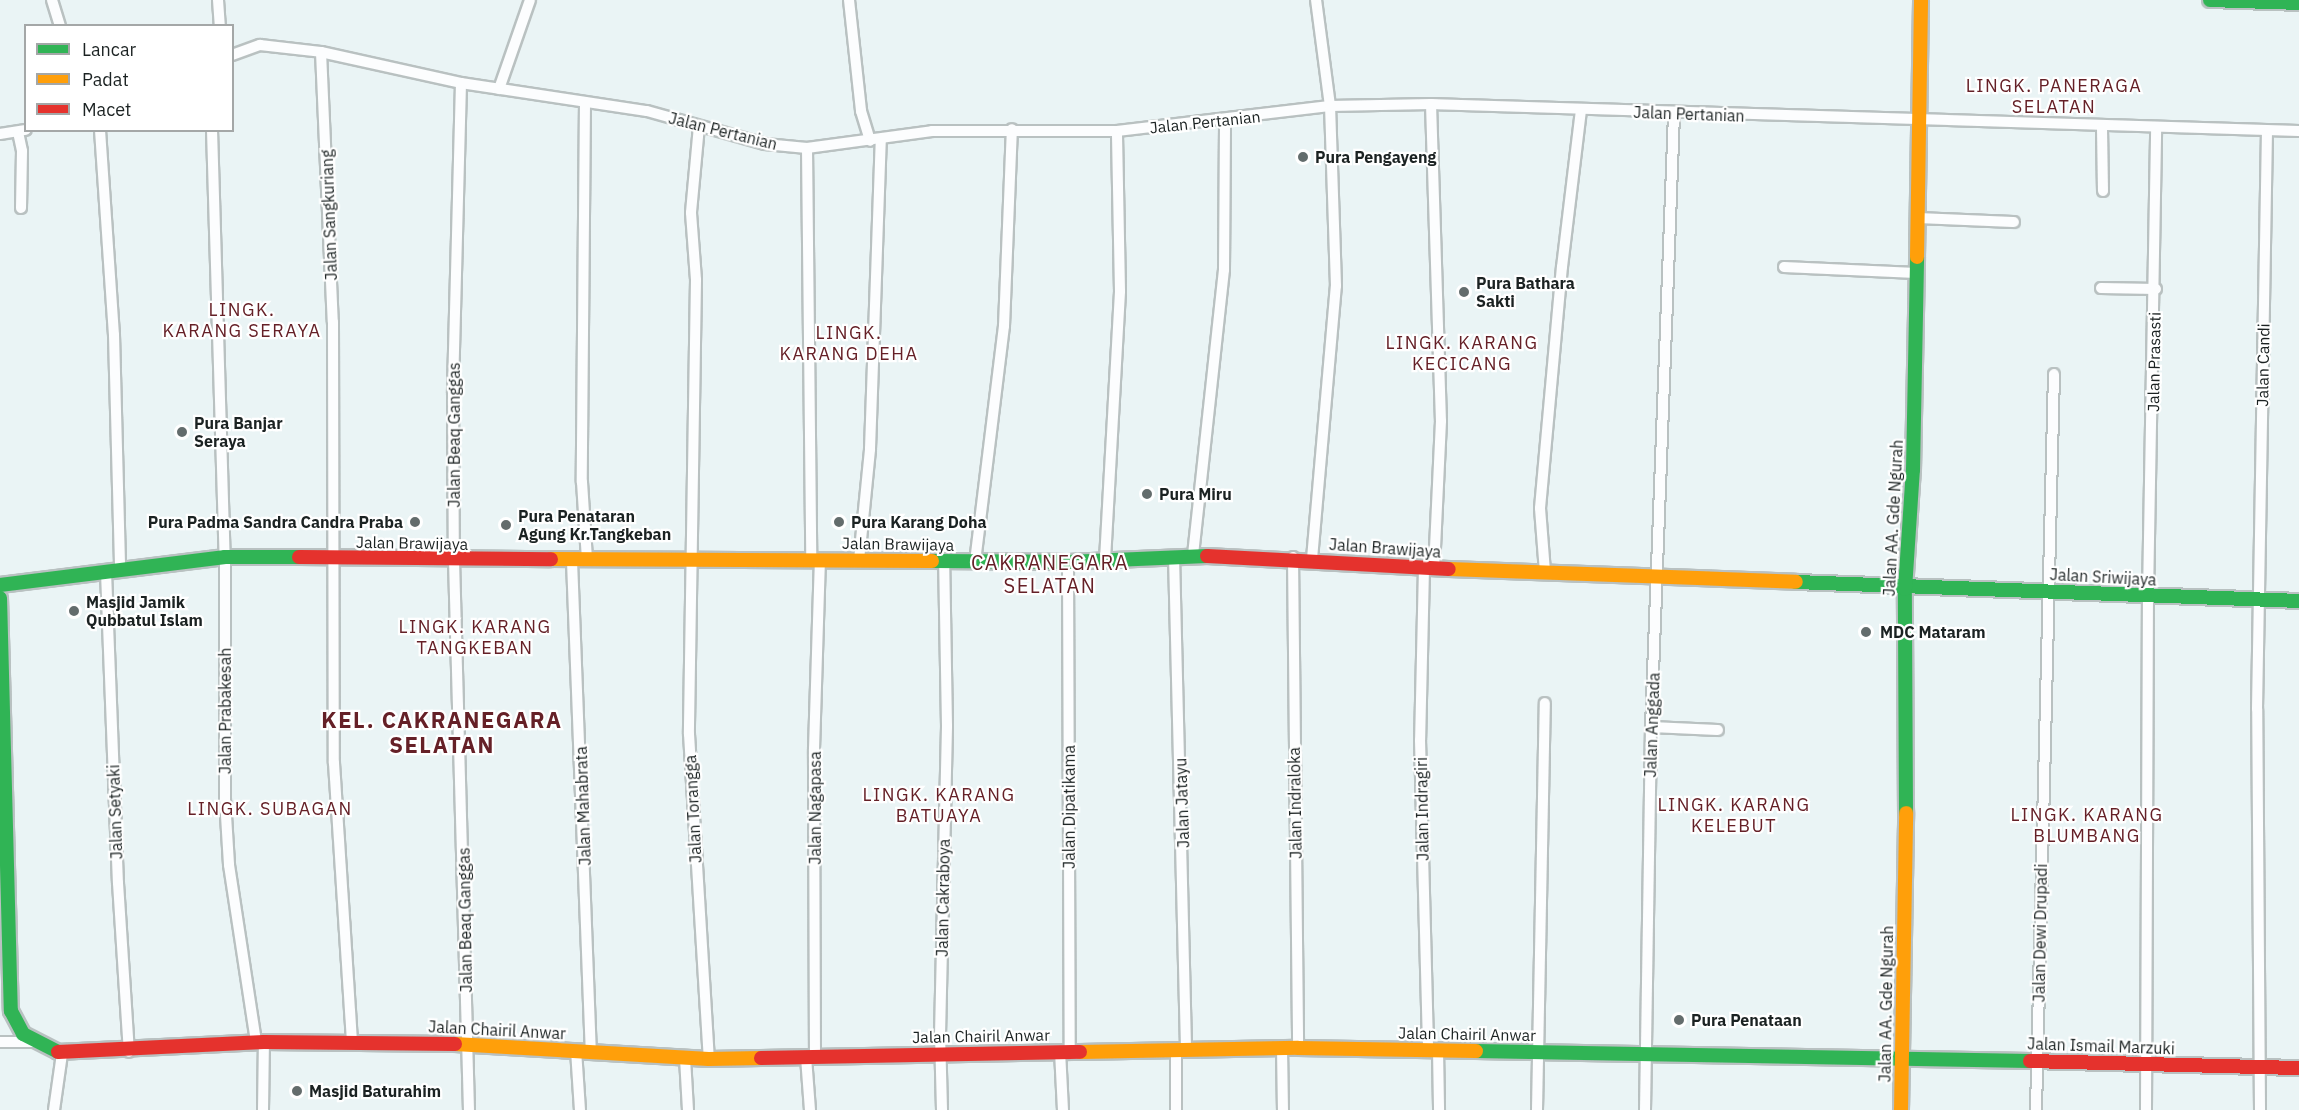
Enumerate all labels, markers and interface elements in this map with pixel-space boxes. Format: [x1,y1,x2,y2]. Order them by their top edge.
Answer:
legend [24,24,234,132]
text: Lancar [82,38,136,61]
text: Padat [82,68,129,91]
district label: LINGK. PANERAGA SELATAN [1966,76,2142,118]
text: Macet [82,98,131,121]
street label: Jalan Pertanian [1633,102,1745,126]
street label: Jalan Pertanian [1149,107,1261,137]
street label: Jalan Pertanian [667,108,779,154]
place label: Pura Pengayeng [1315,147,1436,167]
street label: Jalan Sangkuriang [317,149,341,281]
marker: Pura Pengayeng [1296,150,1310,164]
place label: Pura Bathara Sakti [1476,273,1575,311]
marker: Pura Bathara Sakti [1457,285,1471,299]
district label: LINGK. KARANG SERAYA [162,300,322,342]
street label: Jalan Prasasti [2144,312,2164,412]
district label: LINGK. KARANG DEHA [780,323,918,366]
street label: Jalan Candi [2253,323,2273,407]
district label: LINGK. KARANG KECICANG [1386,333,1538,376]
street label: Jalan Beaq Ganggas [444,362,464,508]
place label: Pura Banjar Seraya [194,413,283,451]
marker: Pura Banjar Seraya [175,425,189,439]
street label: Jalan AA. Gde Ngurah [1879,439,1907,597]
place label: Pura Miru [1159,484,1232,504]
marker: Pura Miru [1140,487,1154,501]
place label: Pura Penataran Agung Kr.Tangkeban [518,506,671,544]
place label: Pura Padma Sandra Candra Praba [148,512,403,532]
place label: Pura Karang Doha [851,512,987,532]
marker: Pura Padma Sandra Candra Praba [408,515,422,529]
marker: Pura Karang Doha [832,515,846,529]
marker: Pura Penataran Agung Kr.Tangkeban [499,518,513,532]
street label: Jalan Brawijaya [356,532,468,554]
street label: Jalan Brawijaya [842,533,954,555]
street label: Jalan Brawijaya [1328,535,1442,561]
district label: CAKRANEGARA SELATAN [971,551,1129,598]
street label: Jalan Sriwijaya [2049,565,2157,589]
place label: Masjid Jamik Qubbatul Islam [86,592,203,630]
marker: Masjid Jamik Qubbatul Islam [67,604,81,618]
district label: LINGK. KARANG TANGKEBAN [399,617,551,660]
place label: MDC Mataram [1880,622,1985,642]
marker: MDC Mataram [1857,623,1875,641]
street label: Jalan Prabakesah [215,648,235,774]
street label: Jalan Anggada [1641,672,1663,778]
district label: KEL. CAKRANEGARA SELATAN [321,706,563,758]
street label: Jalan Dipatikama [1059,745,1079,869]
street label: Jalan Mahabrata [571,746,595,866]
street label: Jalan Indraloka [1284,747,1306,859]
street label: Jalan Nagapasa [805,751,825,865]
street label: Jalan Torangga [681,754,705,864]
street label: Jalan Indragiri [1411,757,1433,861]
street label: Jalan Jatayu [1171,758,1193,848]
street label: Jalan Setyaki [104,764,126,860]
district label: LINGK. KARANG BATUAYA [863,785,1015,828]
district label: LINGK. KARANG KELEBUT [1658,795,1810,838]
district label: LINGK. SUBAGAN [187,798,353,820]
district label: LINGK. KARANG BLUMBANG [2011,805,2163,848]
street label: Jalan Cakraboya [932,839,954,957]
street label: Jalan Beaq Ganggas [454,847,476,993]
street label: Jalan Dewi Drupadi [2029,863,2051,1003]
street label: Jalan AA. Gde Ngurah [1875,925,1897,1083]
place label: Pura Penataan [1691,1010,1802,1030]
marker: Pura Penataan [1672,1013,1686,1027]
street label: Jalan Chairil Anwar [428,1017,566,1043]
street label: Jalan Chairil Anwar [1398,1023,1536,1045]
street label: Jalan Chairil Anwar [912,1025,1050,1047]
street label: Jalan Ismail Marzuki [2027,1034,2175,1058]
place label: Masjid Baturahim [309,1081,441,1101]
marker: Masjid Baturahim [290,1084,304,1098]

